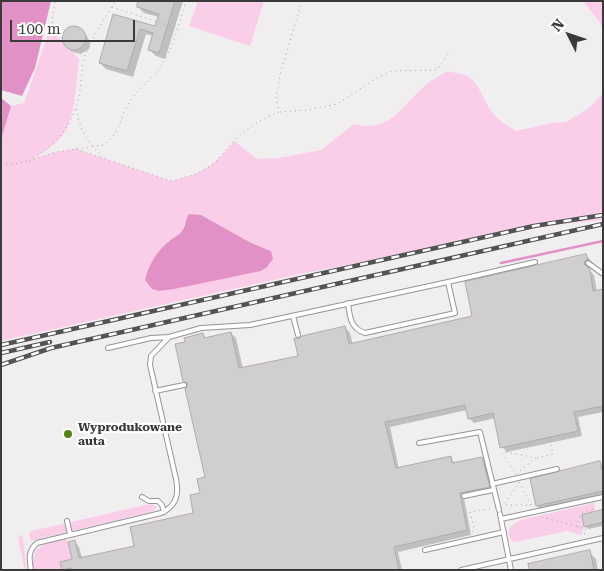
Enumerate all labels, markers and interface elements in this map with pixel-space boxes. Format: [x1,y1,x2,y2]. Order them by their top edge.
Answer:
scale bar [12,10,138,42]
north arrow [544,10,594,60]
text: N [548,16,567,34]
text: 100 m [18,20,61,38]
place label: Wyprodukowane auta [78,420,182,448]
marker: Wyprodukowane auta [62,428,74,440]

